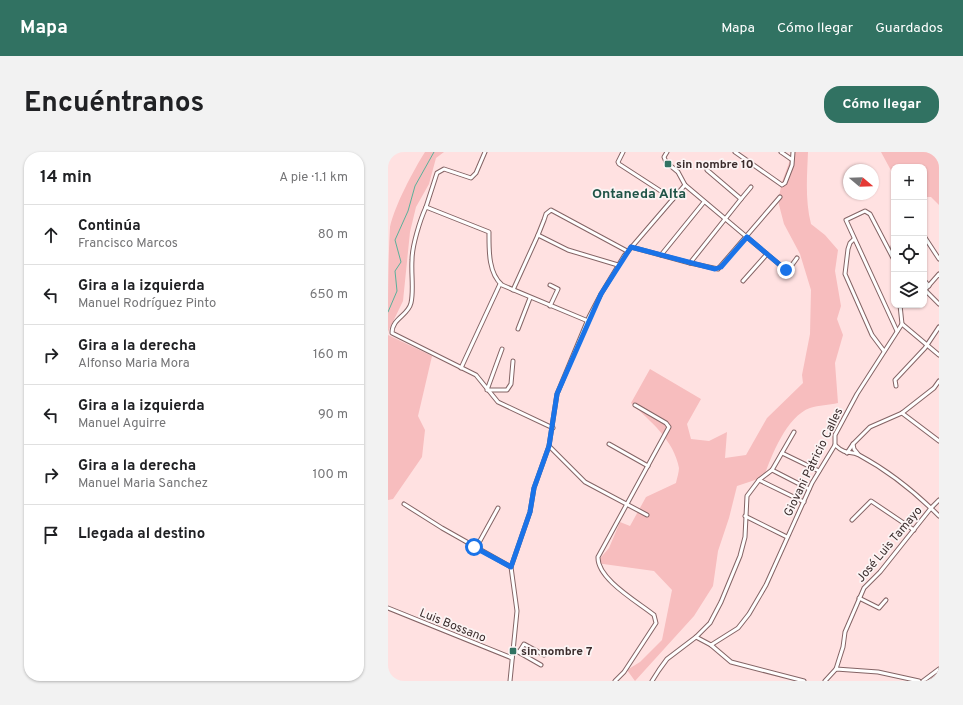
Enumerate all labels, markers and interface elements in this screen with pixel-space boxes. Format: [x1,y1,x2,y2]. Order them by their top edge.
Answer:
text: Mapa [20,16,68,40]
text: Mapa [721,20,755,37]
text: Cómo llegar [777,20,853,37]
text: Guardados [875,20,943,37]
text: Encuéntranos [24,86,204,122]
button: Cómo llegar [824,86,939,123]
place label: sin nombre 10 [676,157,754,173]
marker: sin nombre 10 [663,159,673,169]
north arrow [843,164,879,200]
map controls [891,164,927,308]
button: + [891,164,927,200]
text: 14 min [40,167,92,189]
text: A pie · 1.1 km [279,170,348,186]
district label: Ontaneda Alta [592,186,686,203]
button: − [891,200,927,236]
text: Continúa [78,217,140,236]
icon: ahead [40,224,62,246]
text: 80 m [318,227,348,243]
text: Francisco Marcos [78,236,178,252]
button: locate [891,236,927,272]
route end [777,261,795,279]
button: layers [891,272,927,308]
text: Gira a la izquierda [78,277,205,296]
icon: left [40,284,62,306]
text: 650 m [310,287,348,303]
text: Manuel Rodríguez Pinto [78,296,216,312]
text: Gira a la derecha [78,337,196,356]
icon: right [40,344,62,366]
text: 160 m [313,347,348,363]
text: Alfonso Maria Mora [78,356,190,372]
text: Gira a la izquierda [78,397,205,416]
icon: left [40,404,62,426]
street label: Giovani Patricio Calles [781,405,847,519]
text: 90 m [318,407,348,423]
text: Manuel Aguirre [78,416,166,432]
text: Gira a la derecha [78,457,196,476]
icon: right [40,464,62,486]
text: 100 m [312,467,348,483]
text: Manuel Maria Sanchez [78,476,208,492]
street label: José Luis Tamayo [853,503,926,586]
icon: arrive [40,524,62,546]
text: Llegada al destino [78,525,205,544]
route start [465,538,483,556]
street label: Luis Bossano [417,605,489,647]
place label: sin nombre 7 [521,644,592,660]
marker: sin nombre 7 [508,646,518,656]

